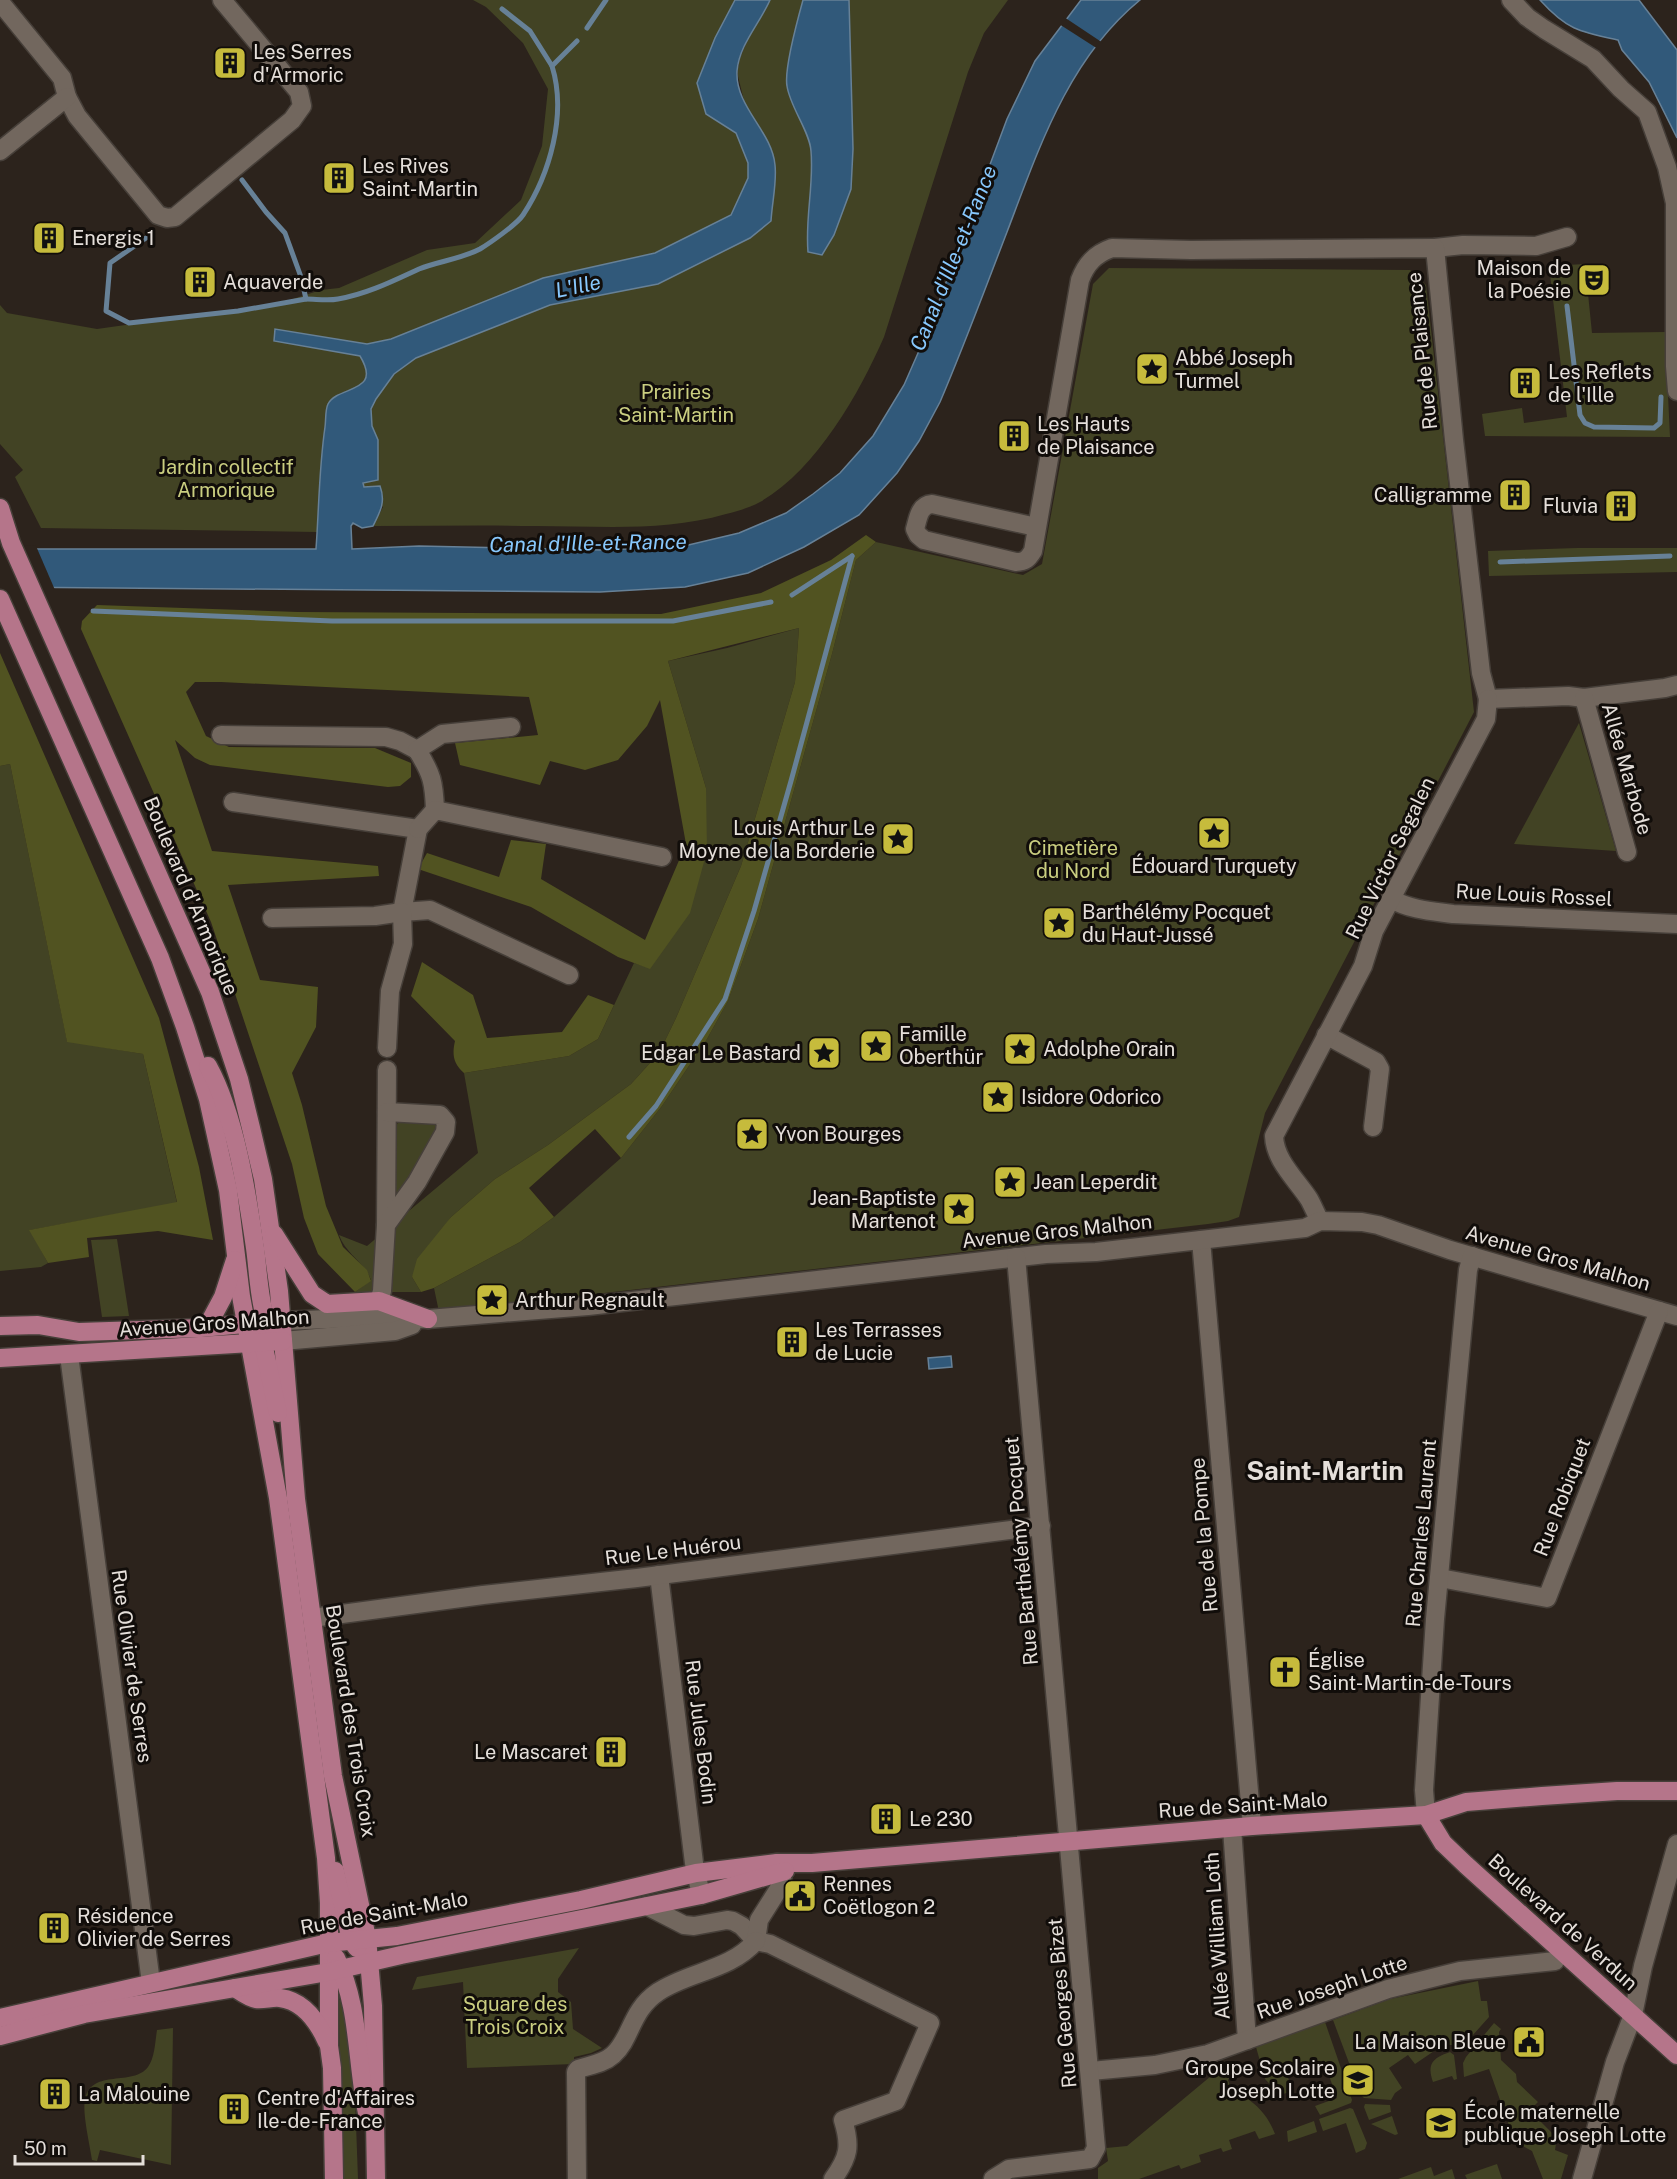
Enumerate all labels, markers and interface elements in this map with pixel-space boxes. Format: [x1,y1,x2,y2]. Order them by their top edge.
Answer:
place label: Les Serres d'Armoric [253,40,352,87]
building icon: Les Serres d'Armoric [212,45,248,81]
place label: Les Rives Saint-Martin [362,154,478,201]
building icon: Les Rives Saint-Martin [321,160,357,196]
water label: Canal d'Ille-et-Rance [904,162,1002,354]
building icon: Energis 1 [31,220,67,256]
place label: Energis 1 [72,226,155,250]
place label: Maison de la Poésie [1477,256,1571,303]
theatre icon: Maison de la Poésie [1576,262,1612,298]
building icon: Aquaverde [182,264,218,300]
water label: L'Ille [553,269,603,303]
place label: Aquaverde [223,270,323,294]
street label: Rue de Plaisance [1402,271,1442,431]
place label: Abbé Joseph Turmel [1175,346,1293,393]
place icon: Abbé Joseph Turmel [1134,351,1170,387]
place label: Les Reflets de l'Ille [1548,360,1652,407]
building icon: Les Reflets de l'Ille [1507,365,1543,401]
park label: Prairies Saint-Martin [618,380,734,427]
place label: Les Hauts de Plaisance [1037,412,1155,459]
building icon: Les Hauts de Plaisance [996,418,1032,454]
park label: Jardin collectif Armorique [158,455,294,502]
building icon: Calligramme [1497,477,1533,513]
place label: Calligramme [1374,483,1492,507]
building icon: Fluvia [1603,488,1639,524]
place label: Fluvia [1543,494,1598,518]
water label: Canal d'Ille-et-Rance [489,529,687,557]
street label: Allée Marbode [1597,700,1657,838]
street label: Rue Victor Segalen [1340,773,1440,943]
street label: Boulevard d'Armorique [138,793,244,999]
place icon: Édouard Turquety [1196,815,1232,851]
place label: Louis Arthur Le Moyne de la Borderie [679,816,875,863]
place icon: Louis Arthur Le Moyne de la Borderie [880,821,916,857]
park label: Cimetière du Nord [1028,836,1118,883]
place label: Édouard Turquety [1131,853,1297,878]
street label: Rue Louis Rossel [1455,879,1613,911]
place label: Barthélémy Pocquet du Haut-Jussé [1082,900,1271,947]
place icon: Barthélémy Pocquet du Haut-Jussé [1041,905,1077,941]
place label: Famille Oberthür [899,1022,983,1069]
place icon: Famille Oberthür [858,1028,894,1064]
place icon: Adolphe Orain [1002,1031,1038,1067]
place icon: Edgar Le Bastard [806,1035,842,1071]
place label: Adolphe Orain [1043,1037,1175,1061]
place label: Edgar Le Bastard [641,1041,801,1065]
place icon: Isidore Odorico [980,1079,1016,1115]
place label: Isidore Odorico [1021,1085,1161,1109]
place icon: Yvon Bourges [734,1116,770,1152]
place label: Yvon Bourges [775,1122,901,1146]
place icon: Jean Leperdit [992,1164,1028,1200]
place label: Jean Leperdit [1033,1170,1158,1194]
place label: Jean-Baptiste Martenot [810,1186,936,1233]
place icon: Jean-Baptiste Martenot [941,1191,977,1227]
street label: Avenue Gros Malhon [961,1209,1153,1253]
street label: Avenue Gros Malhon [1463,1220,1653,1296]
place icon: Arthur Regnault [474,1282,510,1318]
place label: Arthur Regnault [515,1288,665,1312]
street label: Avenue Gros Malhon [118,1304,310,1342]
place label: Les Terrasses de Lucie [815,1318,942,1365]
building icon: Les Terrasses de Lucie [774,1324,810,1360]
street label: Rue Barthélémy Pocquet [999,1435,1043,1667]
street label: Rue Robiquet [1528,1435,1596,1559]
street label: Rue Charles Laurent [1401,1438,1441,1628]
district label: Saint-Martin [1246,1455,1404,1486]
street label: Rue de la Pompe [1185,1457,1223,1613]
street label: Rue Le Huérou [604,1530,742,1570]
street label: Rue Olivier de Serres [107,1568,157,1764]
street label: Boulevard des Trois Croix [321,1603,381,1839]
place label: Église Saint-Martin-de-Tours [1308,1647,1512,1695]
church icon: Église Saint-Martin-de-Tours [1267,1654,1303,1690]
street label: Rue Jules Bodin [680,1658,722,1806]
building icon: Le Mascaret [593,1734,629,1770]
place label: Le Mascaret [474,1740,588,1764]
street label: Rue de Saint-Malo [1157,1787,1329,1823]
building icon: Le 230 [868,1801,904,1837]
place label: Le 230 [909,1807,973,1831]
street label: Boulevard de Verdun [1483,1849,1643,1995]
street label: Allée William Loth [1199,1851,1235,2021]
place label: Rennes Coëtlogon 2 [823,1872,935,1919]
public building icon: Rennes Coëtlogon 2 [782,1878,818,1914]
street label: Rue de Saint-Malo [298,1886,470,1940]
place label: Résidence Olivier de Serres [77,1904,231,1951]
building icon: Résidence Olivier de Serres [36,1910,72,1946]
street label: Rue Georges Bizet [1043,1917,1081,2089]
street label: Rue Joseph Lotte [1254,1950,1410,2024]
park label: Square des Trois Croix [463,1992,567,2039]
public building icon: La Maison Bleue [1511,2024,1547,2060]
place label: La Maison Bleue [1354,2030,1506,2054]
place label: Groupe Scolaire Joseph Lotte [1185,2056,1335,2103]
school or university icon: Groupe Scolaire Joseph Lotte [1340,2062,1376,2098]
building icon: La Malouine [37,2076,73,2112]
place label: La Malouine [78,2082,190,2106]
place label: Centre d'Affaires Ile-de-France [257,2086,415,2133]
building icon: Centre d'Affaires Ile-de-France [216,2091,252,2127]
place label: École maternelle publique Joseph Lotte [1464,2099,1666,2147]
school or university icon: École maternelle publique Joseph Lotte [1423,2105,1459,2141]
scale bar [15,2128,142,2166]
text: 50 m [24,2138,67,2159]

